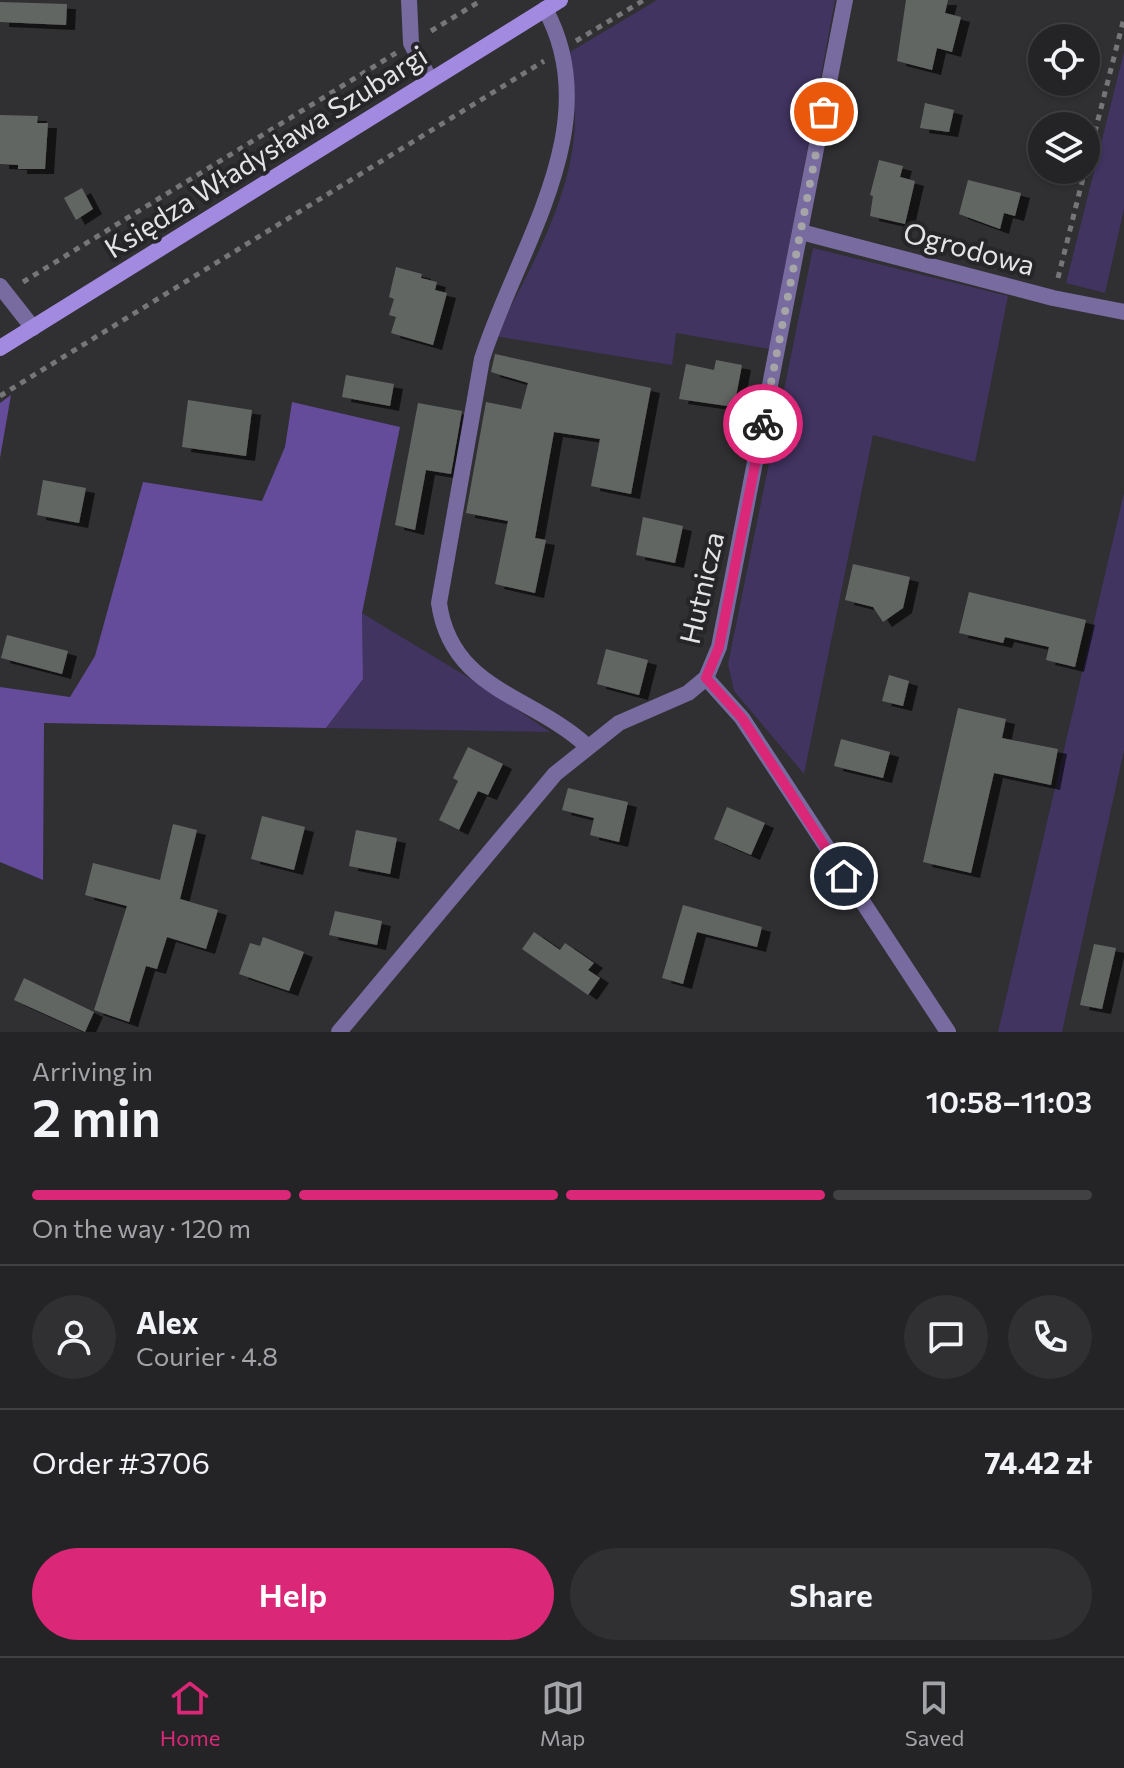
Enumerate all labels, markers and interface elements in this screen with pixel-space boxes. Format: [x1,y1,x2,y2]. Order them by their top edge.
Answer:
map controls [1028,24,1100,184]
button: locate [1028,24,1100,96]
street label: Księdza Władysława Szubargi [98,38,433,265]
pin [790,78,858,146]
icon: bag [802,90,846,134]
button: layers [1028,112,1100,184]
street label: Ogrodowa [900,214,1039,282]
courier [723,384,803,464]
icon: bike [741,402,785,446]
street label: Hutnicza [672,529,730,647]
pin [810,842,878,910]
icon: home [822,854,866,898]
text: Arriving in [32,1055,153,1086]
text: 10:58–11:03 [926,1082,1092,1119]
text: 2 min [32,1084,161,1148]
text: On the way · 120 m [32,1212,251,1243]
button: person [32,1295,116,1379]
button: chat [904,1295,988,1379]
button: phone [1008,1295,1092,1379]
text: Alex [136,1303,199,1340]
text: Courier · 4.8 [136,1340,278,1371]
text: Order #3706 [32,1443,210,1480]
text: 74.42 zł [984,1443,1092,1480]
button: Help [32,1548,554,1640]
button: Share [570,1548,1092,1640]
tab: Home [160,1676,220,1751]
tab: Map [540,1676,585,1751]
tab: Saved [905,1676,964,1751]

